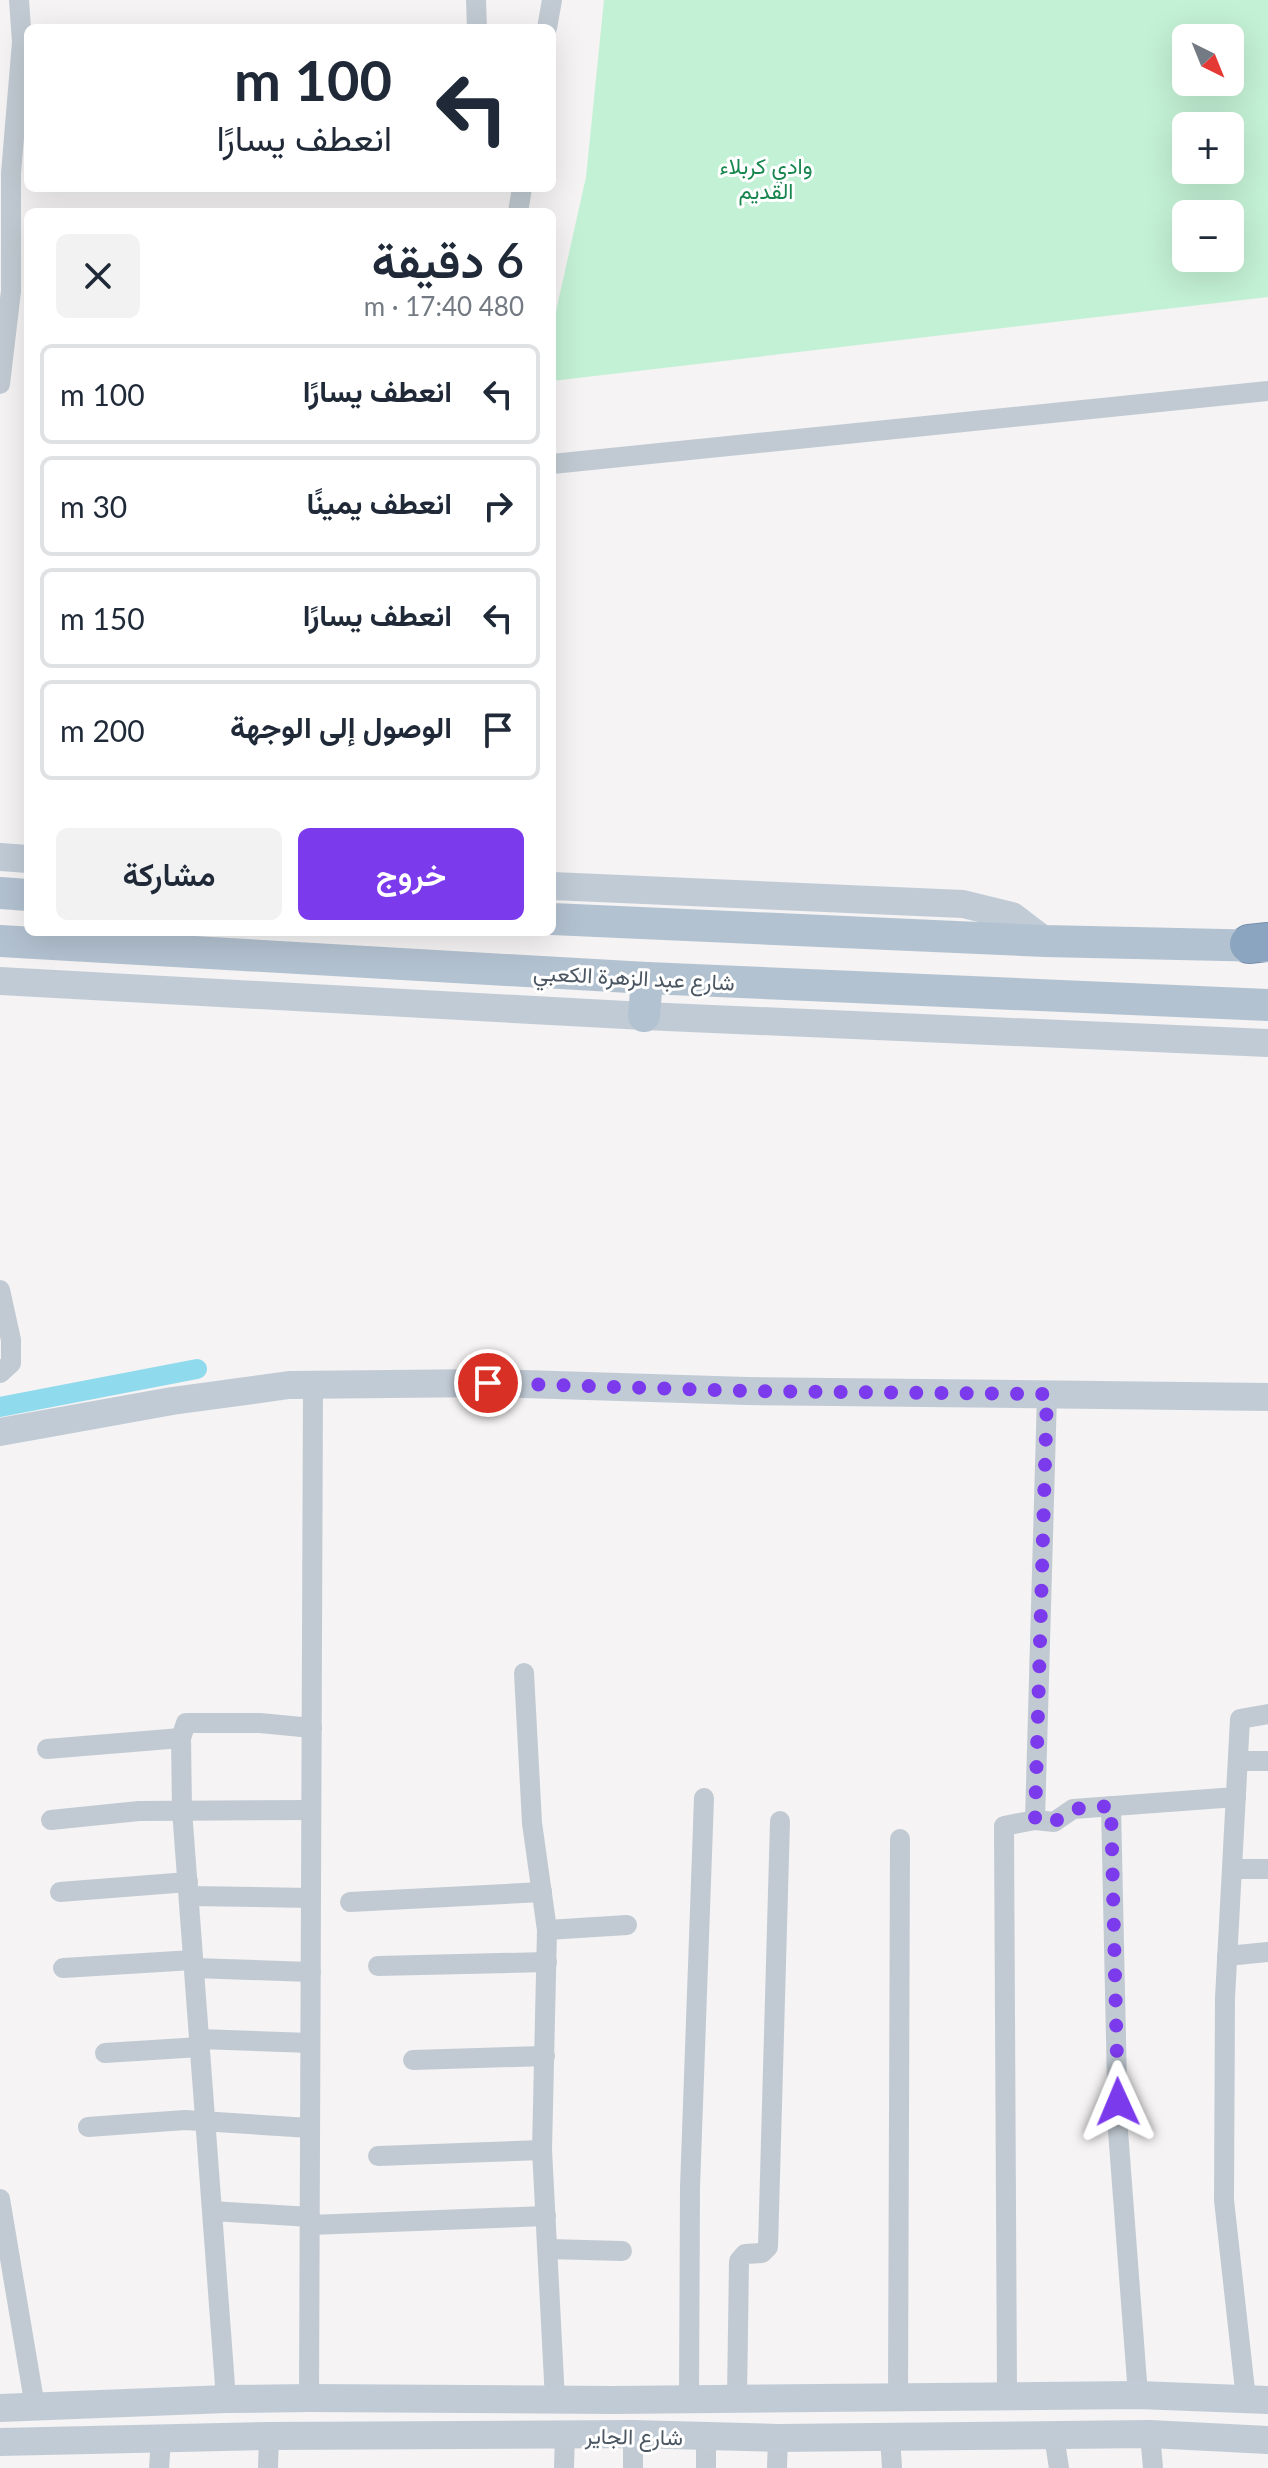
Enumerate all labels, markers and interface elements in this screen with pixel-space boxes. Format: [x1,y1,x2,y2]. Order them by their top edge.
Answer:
north arrow [1172,24,1244,96]
map controls [1172,24,1244,272]
text: 100 m [234,46,392,113]
icon: left [420,56,524,160]
button: + [1172,112,1244,184]
text: انعطف يسارًا [217,115,392,159]
park label: وادي كربلاء القديم [720,152,812,206]
button: − [1172,200,1244,272]
text: 6 دقيقة [372,231,524,288]
button: close [56,234,140,318]
text: 480 m · 17:40 [364,290,524,322]
text: انعطف يسارًا [303,372,452,408]
icon: left [476,372,520,416]
text: 100 m [60,376,145,412]
text: انعطف يمينًا [306,484,452,520]
icon: right [476,484,520,528]
text: 30 m [60,488,127,524]
text: انعطف يسارًا [303,596,452,632]
icon: left [476,596,520,640]
text: 150 m [60,600,145,636]
text: الوصول إلى الوجهة [230,708,452,744]
icon: arrive [476,708,520,752]
text: 200 m [60,712,145,748]
button: مشاركة [56,828,282,920]
button: خروج [298,828,524,920]
street label: شارع عبد الزهرة الكعبي [532,958,735,1002]
pin [454,1349,522,1417]
icon: arrive [466,1361,510,1405]
position arrow [1076,2060,1160,2144]
street label: شارع الجاير [584,2422,683,2452]

